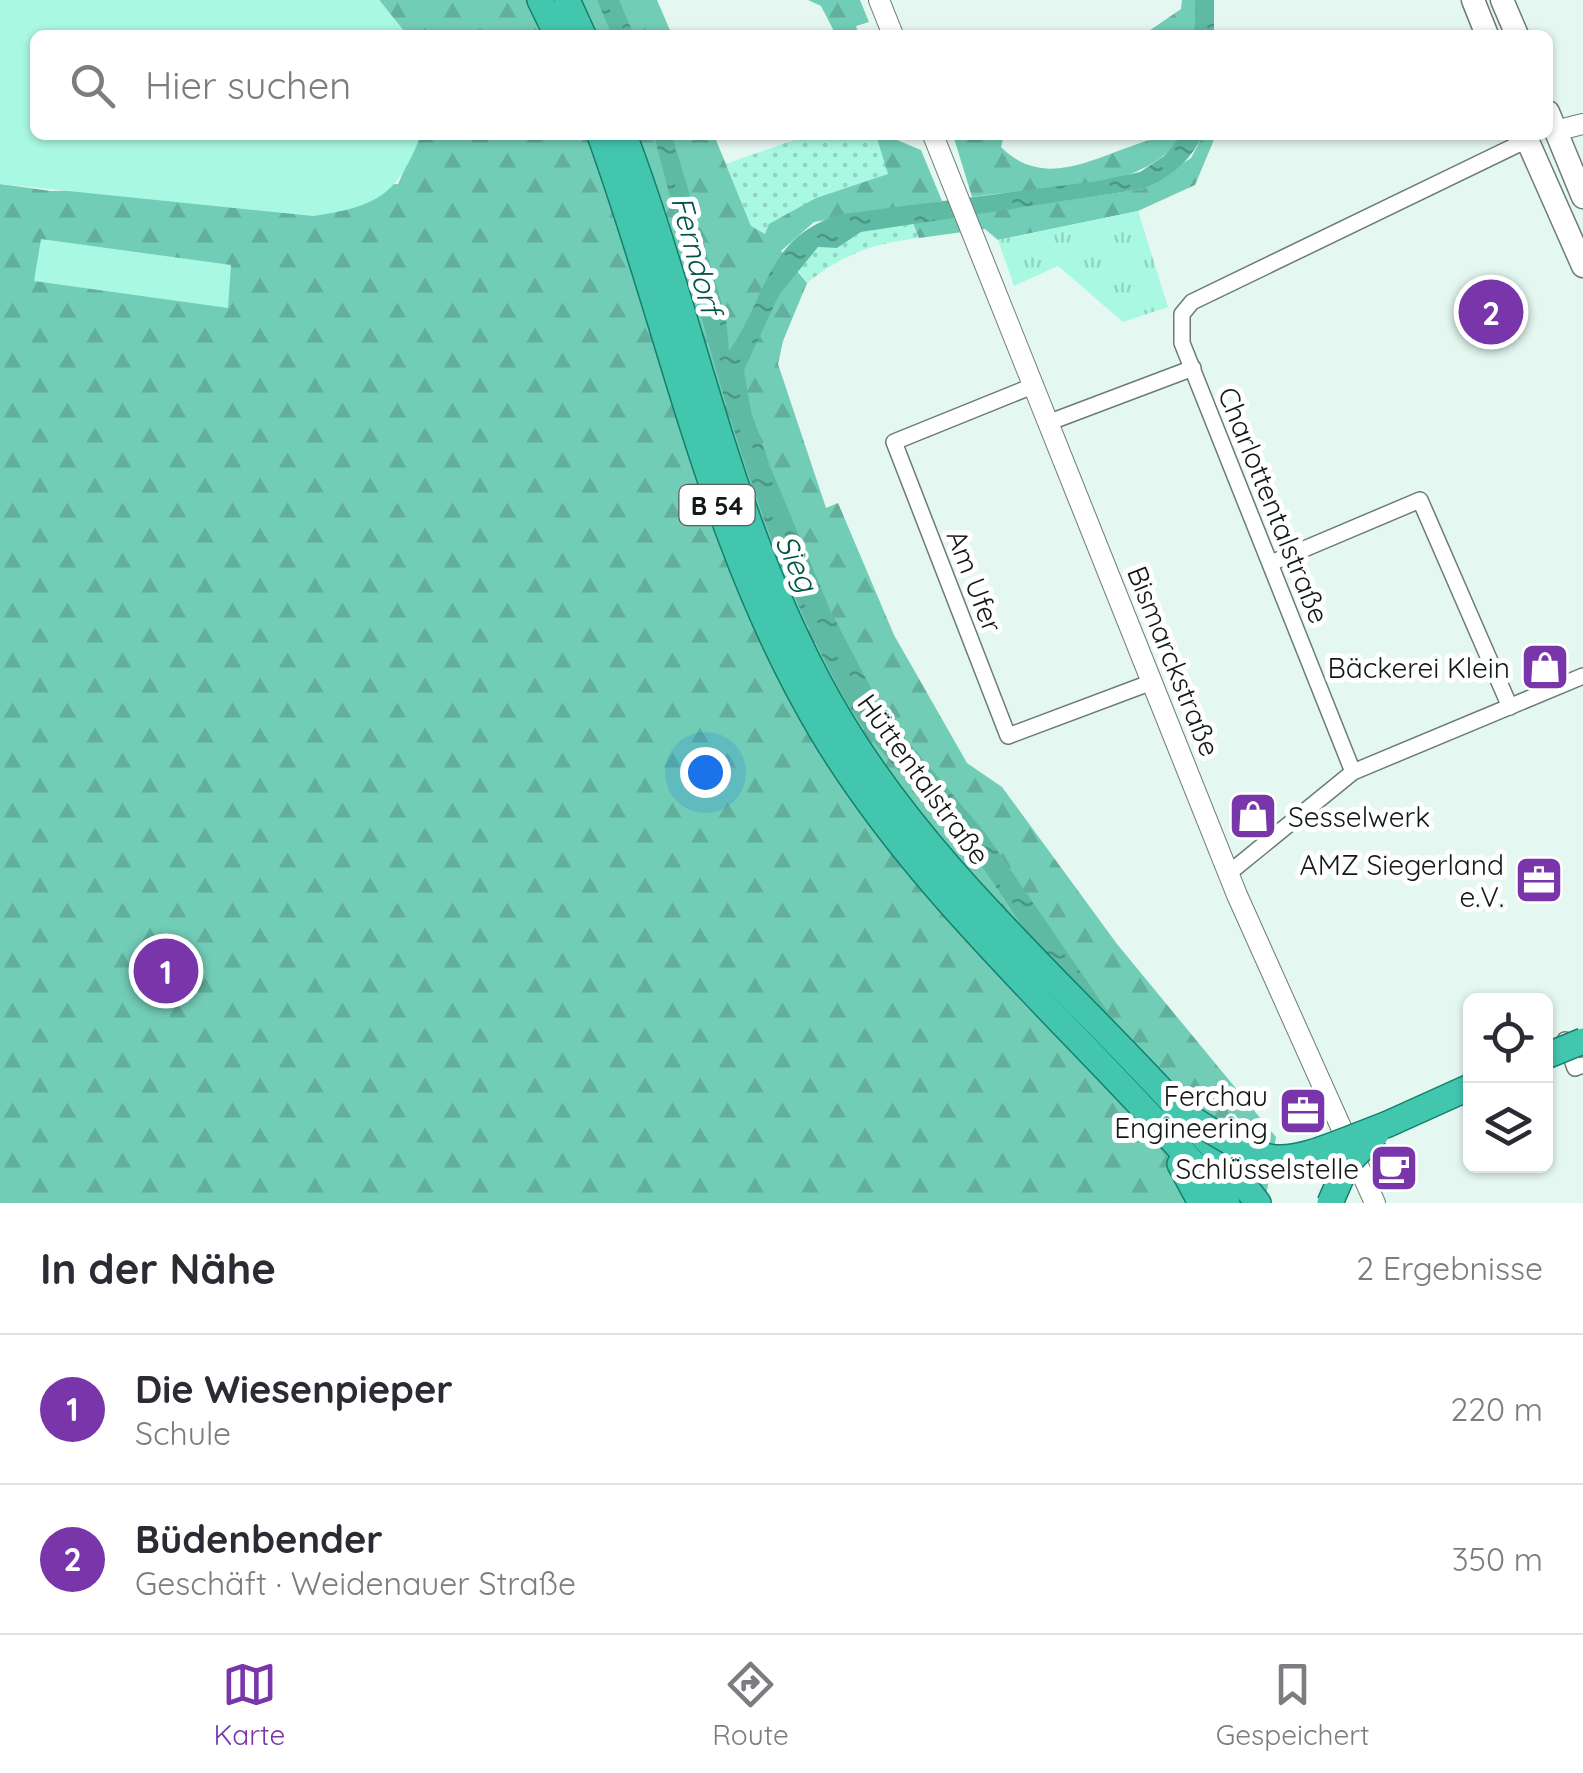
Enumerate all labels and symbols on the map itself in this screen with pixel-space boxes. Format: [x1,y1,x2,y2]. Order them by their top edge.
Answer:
water label: Ferndorf [663,192,732,323]
pin: 2 [1458,274,1524,350]
street label: Charlottentalstraße [1211,382,1337,628]
road number: B 54 [680,485,754,525]
street label: Am Ufer [940,525,1011,637]
water label: Sieg [767,528,828,600]
street label: Bismarckstraße [1120,561,1228,761]
shop icon: Bäckerei Klein [1519,641,1571,693]
place label: Bäckerei Klein [1327,650,1510,685]
street label: Hüttentalstraße [850,687,998,871]
your location [680,747,731,798]
shop icon: Sesselwerk [1227,790,1279,842]
place label: Sesselwerk [1288,799,1430,834]
place label: AMZ Siegerland e.V. [1300,847,1504,914]
office icon: AMZ Siegerland e.V. [1513,854,1565,906]
pin: 1 [134,934,198,1008]
place label: Ferchau Engineering [1114,1078,1268,1145]
office icon: Ferchau Engineering [1277,1085,1329,1137]
cafe icon: Schlüsselstelle [1368,1142,1420,1194]
place label: Schlüsselstelle [1175,1151,1359,1186]

